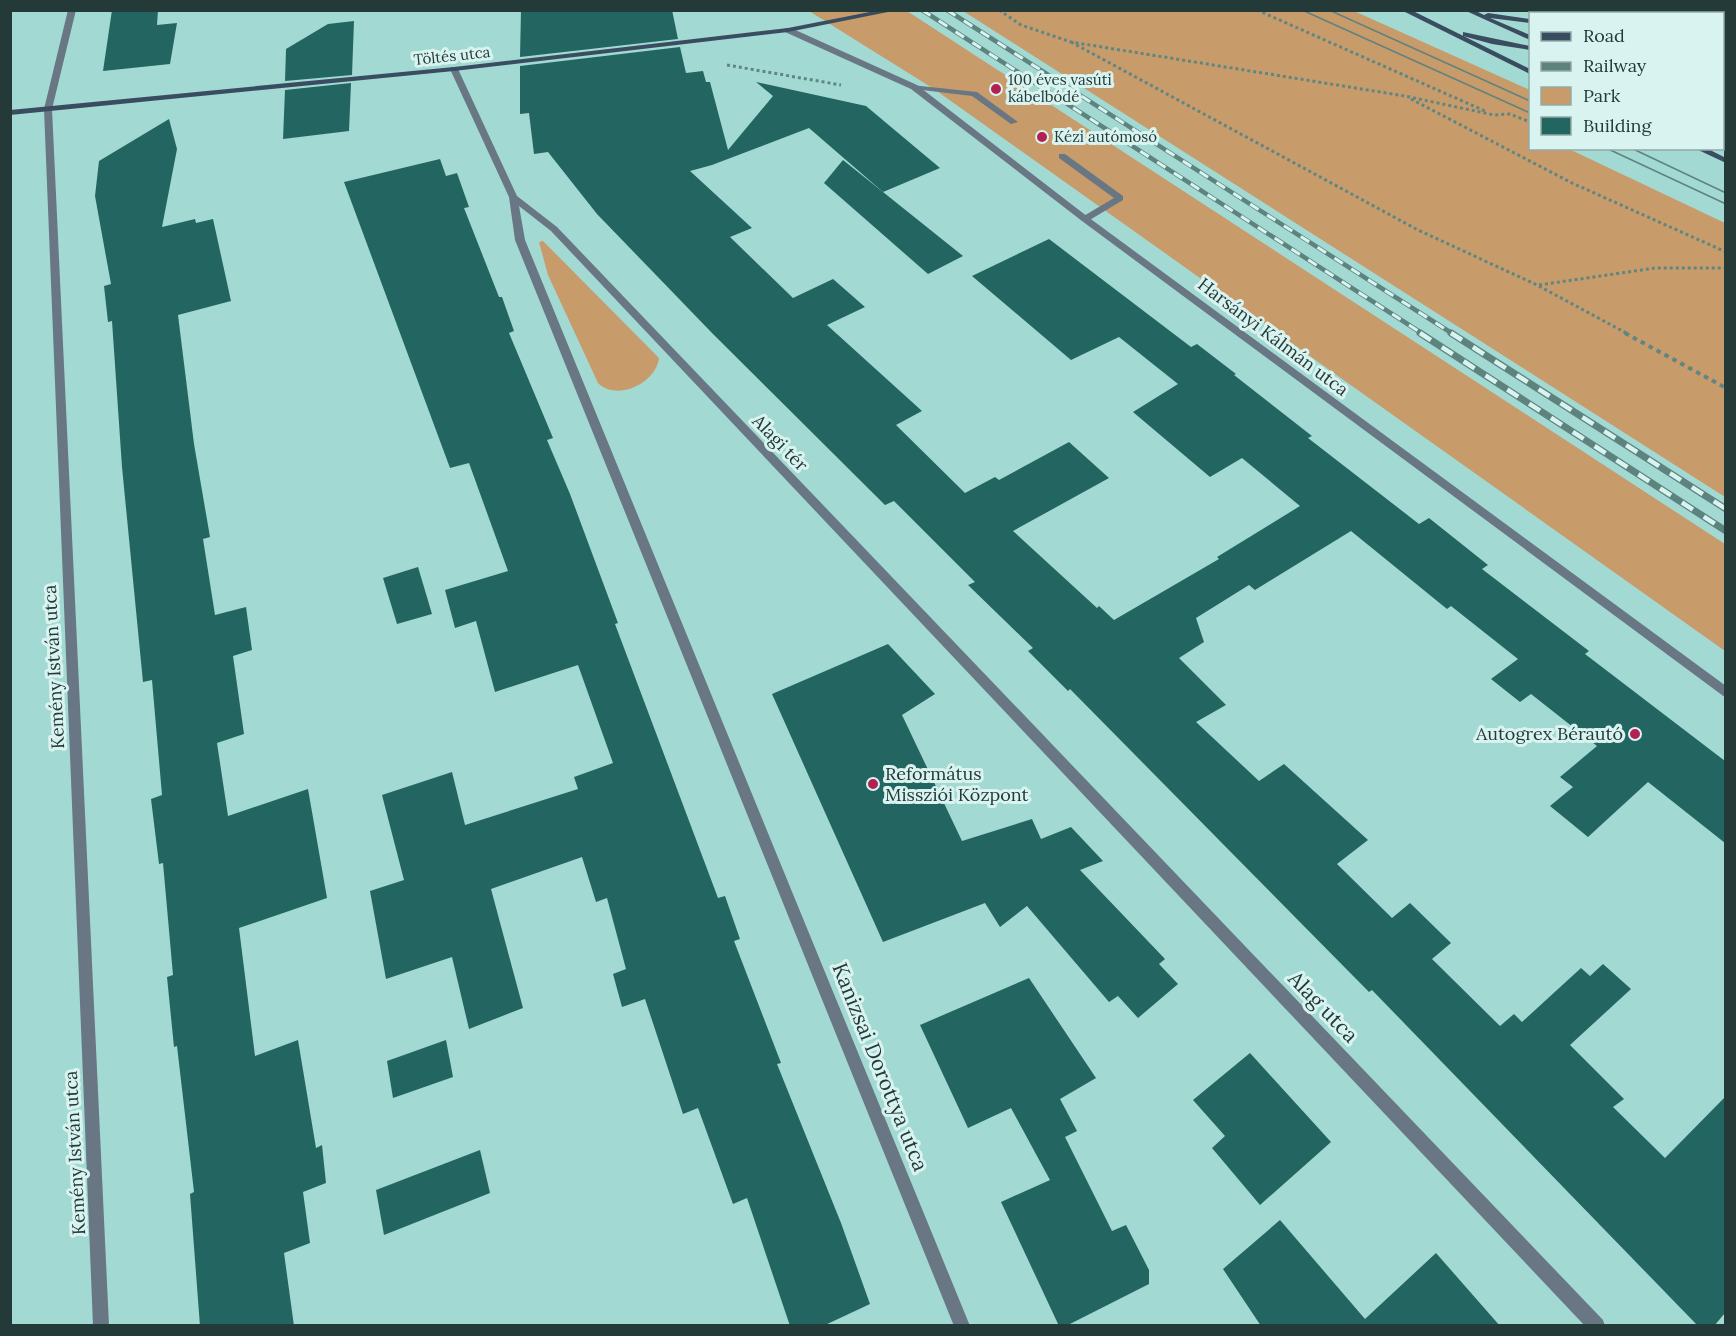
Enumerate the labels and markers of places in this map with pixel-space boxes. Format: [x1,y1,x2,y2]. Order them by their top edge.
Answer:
place label: 100 éves vasúti kábelbódé [1008,70,1112,106]
marker: 100 éves vasúti kábelbódé [989,82,1003,96]
place label: Kézi autómosó [1054,127,1157,146]
marker: Kézi autómosó [1035,130,1049,144]
place label: Autogrex Bérautó [1475,722,1623,745]
marker: Autogrex Bérautó [1628,727,1642,741]
place label: Református Missziói Központ [885,762,1029,806]
marker: Református Missziói Központ [866,777,880,791]

